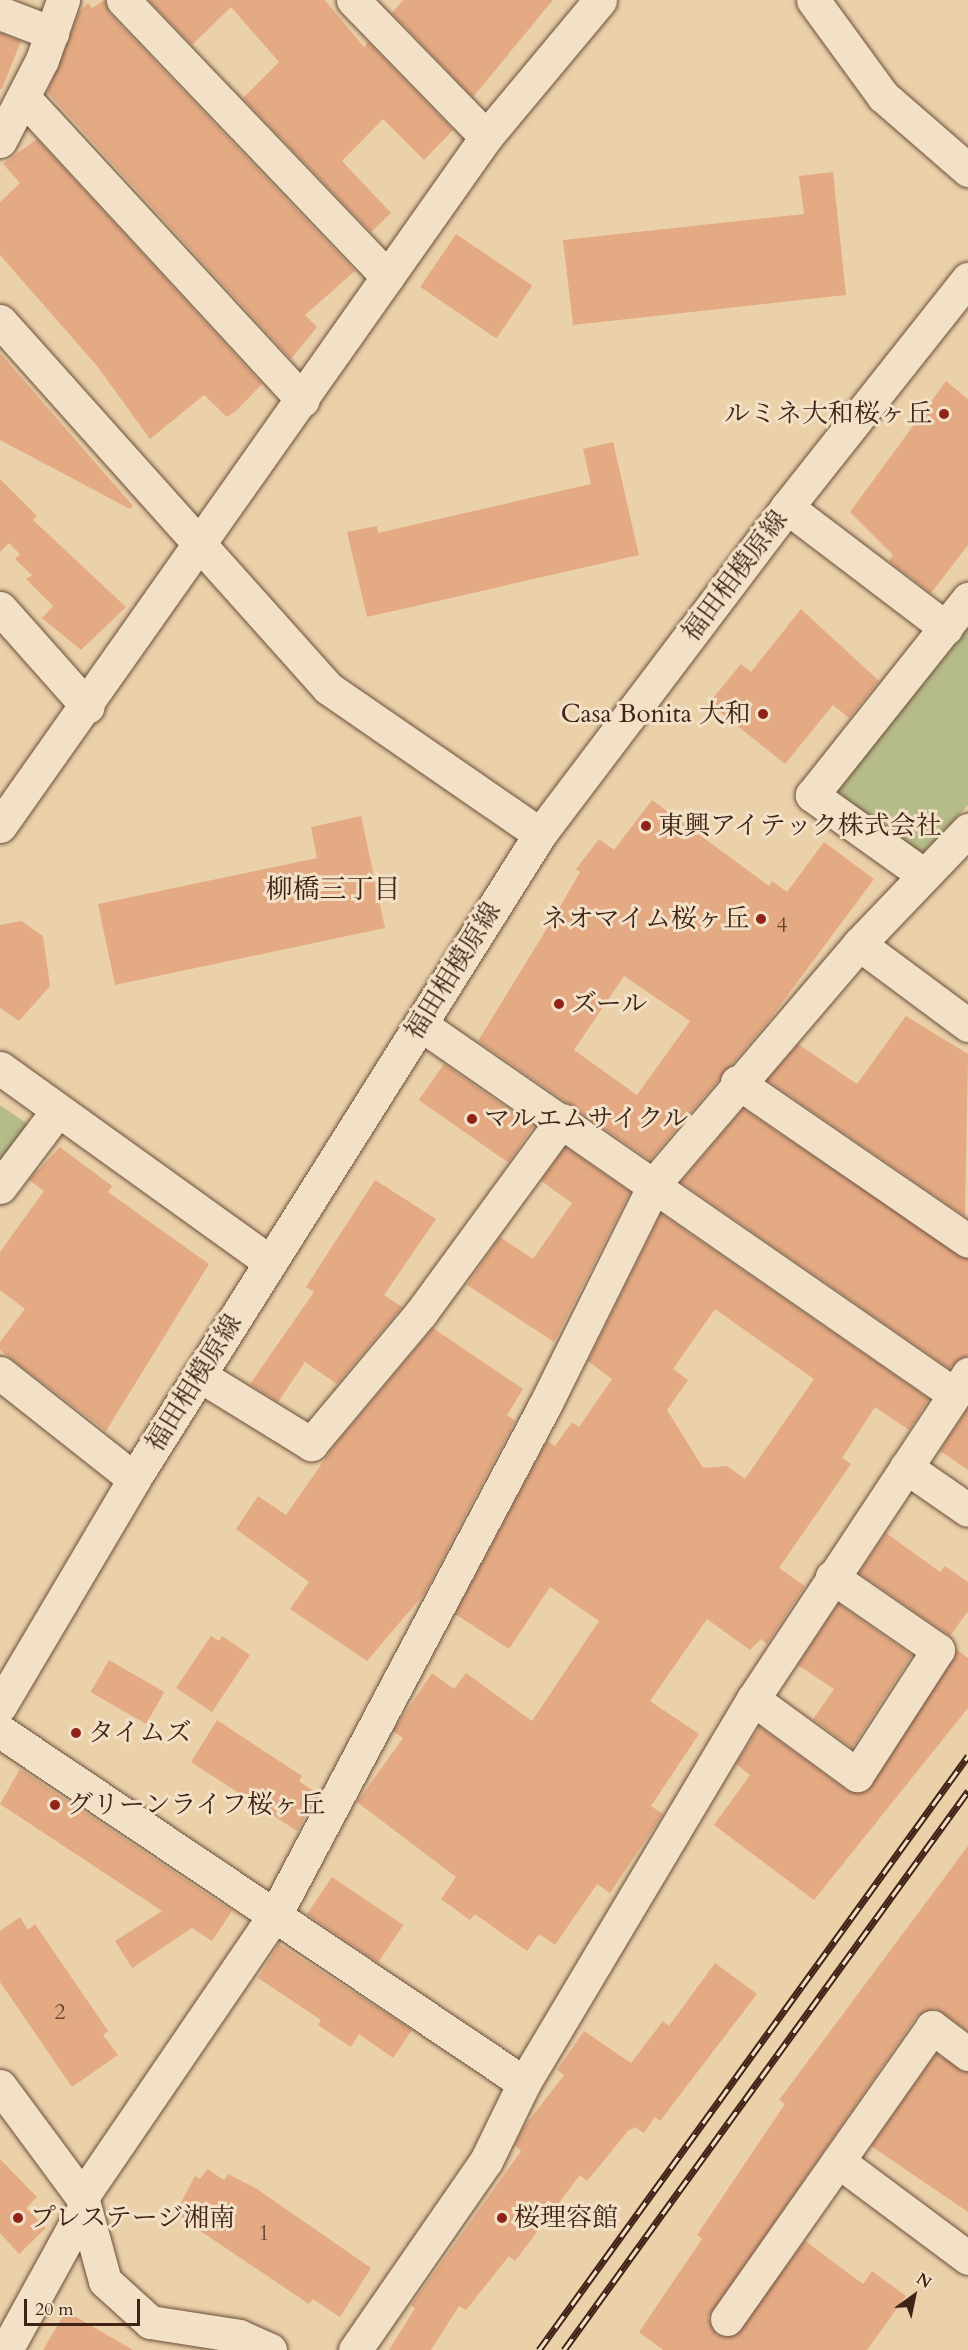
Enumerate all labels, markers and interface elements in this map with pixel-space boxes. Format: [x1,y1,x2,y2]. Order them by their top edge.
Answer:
place label: ルミネ大和桜ヶ丘 [724,398,932,430]
marker: ルミネ大和桜ヶ丘 [937,407,951,421]
street label: 福田相模原線 [676,504,794,648]
place label: Casa Bonita 大和 [561,698,751,730]
marker: Casa Bonita 大和 [756,707,770,721]
place label: 東興アイテック株式会社 [658,810,944,842]
marker: 東興アイテック株式会社 [639,819,653,833]
district label: 柳橋三丁目 [266,874,400,906]
street label: 福田相模原線 [398,897,508,1045]
place label: ネオマイム桜ヶ丘 [541,903,749,935]
marker: ネオマイム桜ヶ丘 [754,912,768,926]
house number: 4 [776,913,788,939]
place label: ズール [571,988,648,1020]
marker: ズール [552,997,566,1011]
place label: マルエムサイクル [484,1103,692,1135]
marker: マルエムサイクル [465,1112,479,1126]
street label: 福田相模原線 [139,1309,249,1457]
place label: タイムズ [88,1717,192,1749]
marker: タイムズ [69,1726,83,1740]
place label: グリーンライフ桜ヶ丘 [67,1789,327,1821]
marker: グリーンライフ桜ヶ丘 [48,1798,62,1812]
house number: 2 [54,2000,66,2026]
place label: プレステージ湘南 [30,2202,238,2234]
place label: 桜理容館 [514,2202,618,2234]
marker: プレステージ湘南 [11,2211,25,2225]
marker: 桜理容館 [495,2211,509,2225]
house number: 1 [258,2221,270,2247]
north arrow [884,2266,944,2326]
text: N [912,2268,936,2294]
scale bar [27,2287,142,2325]
text: 20 m [35,2297,74,2322]

